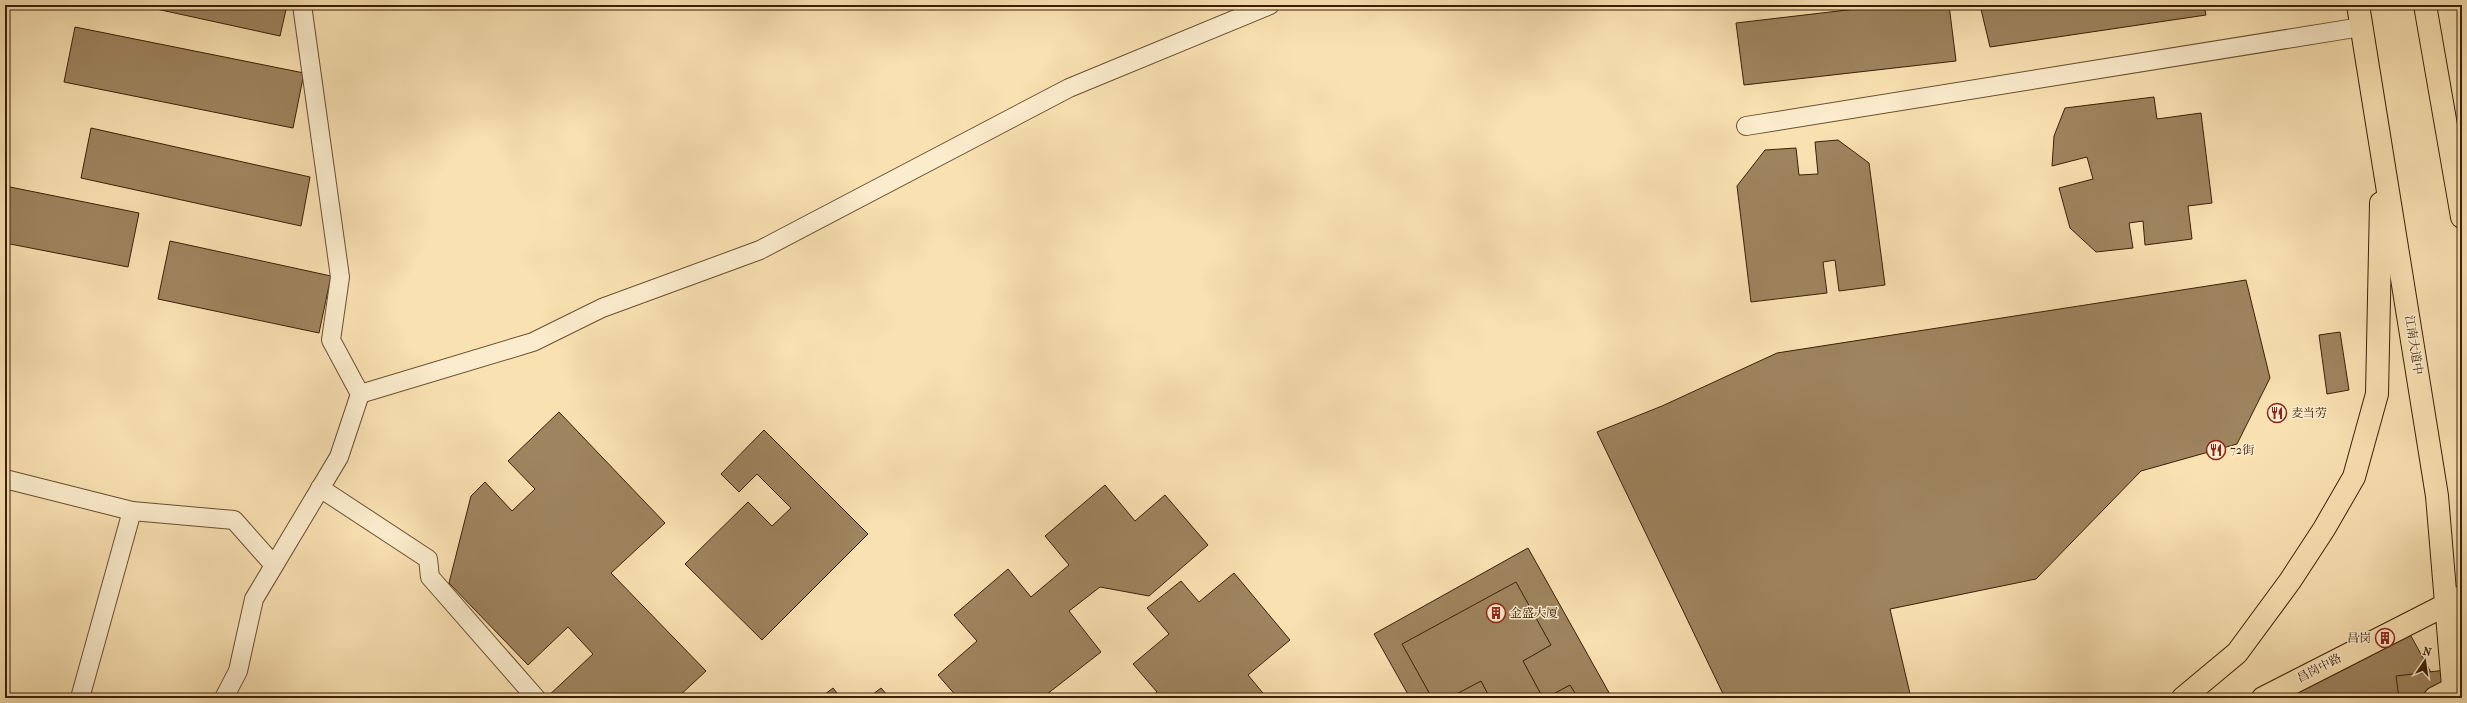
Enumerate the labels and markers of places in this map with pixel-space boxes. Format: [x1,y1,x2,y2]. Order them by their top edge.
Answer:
restaurant icon: 麦当劳 [2266,402,2288,424]
place label: 麦当劳 [2291,406,2327,420]
restaurant icon: 72街 [2205,439,2227,461]
place label: 72街 [2230,443,2255,457]
building icon: 金盛大厦 [1485,602,1507,624]
place label: 金盛大厦 [1510,606,1558,620]
building icon: 昌岗 [2374,627,2396,649]
place label: 昌岗 [2347,631,2371,645]

